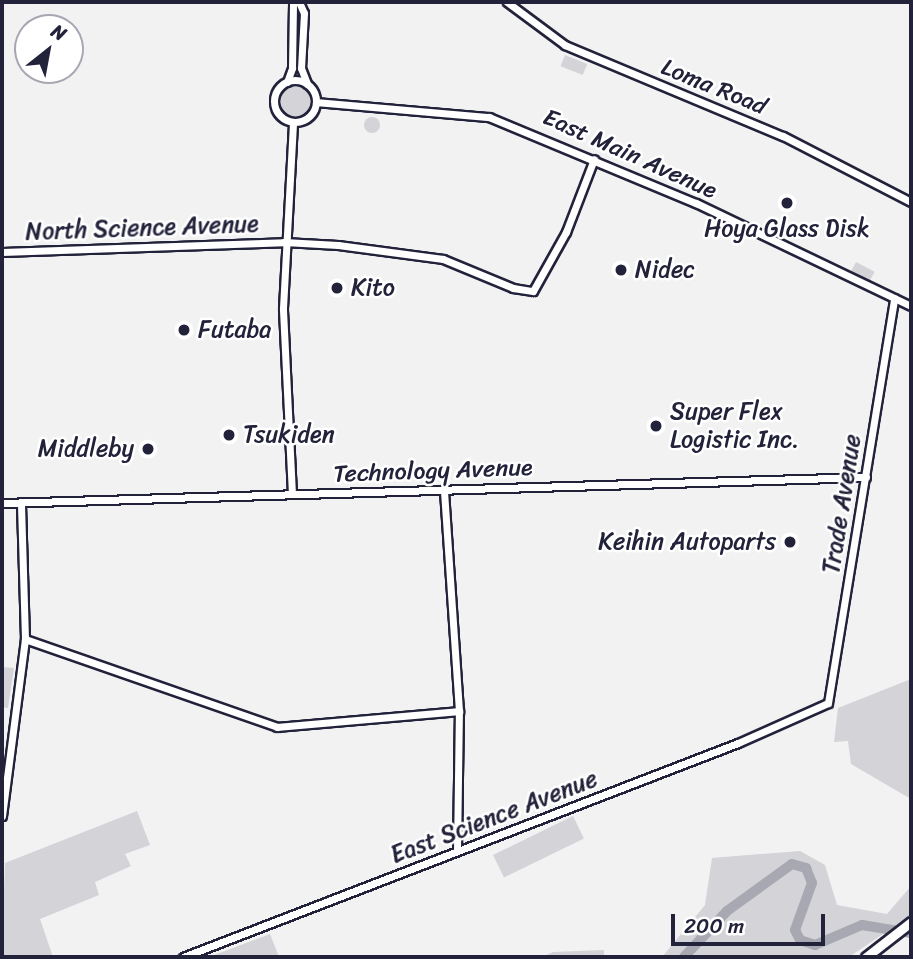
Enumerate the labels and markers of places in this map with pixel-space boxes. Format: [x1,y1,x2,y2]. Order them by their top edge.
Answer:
marker: Hoya Glass Disk [779,195,795,211]
place label: Hoya Glass Disk [704,215,870,243]
place label: Nidec [635,256,695,284]
marker: Nidec [613,262,629,278]
place label: Kito [351,274,395,302]
marker: Kito [329,280,345,296]
place label: Futaba [198,316,271,344]
marker: Futaba [176,322,192,338]
place label: Super Flex Logistic Inc. [670,398,799,454]
marker: Super Flex Logistic Inc. [648,418,664,434]
place label: Tsukiden [243,421,335,449]
marker: Tsukiden [221,427,237,443]
place label: Middleby [38,435,134,463]
marker: Middleby [140,441,156,457]
place label: Keihin Autoparts [597,528,776,556]
marker: Keihin Autoparts [782,534,798,550]

